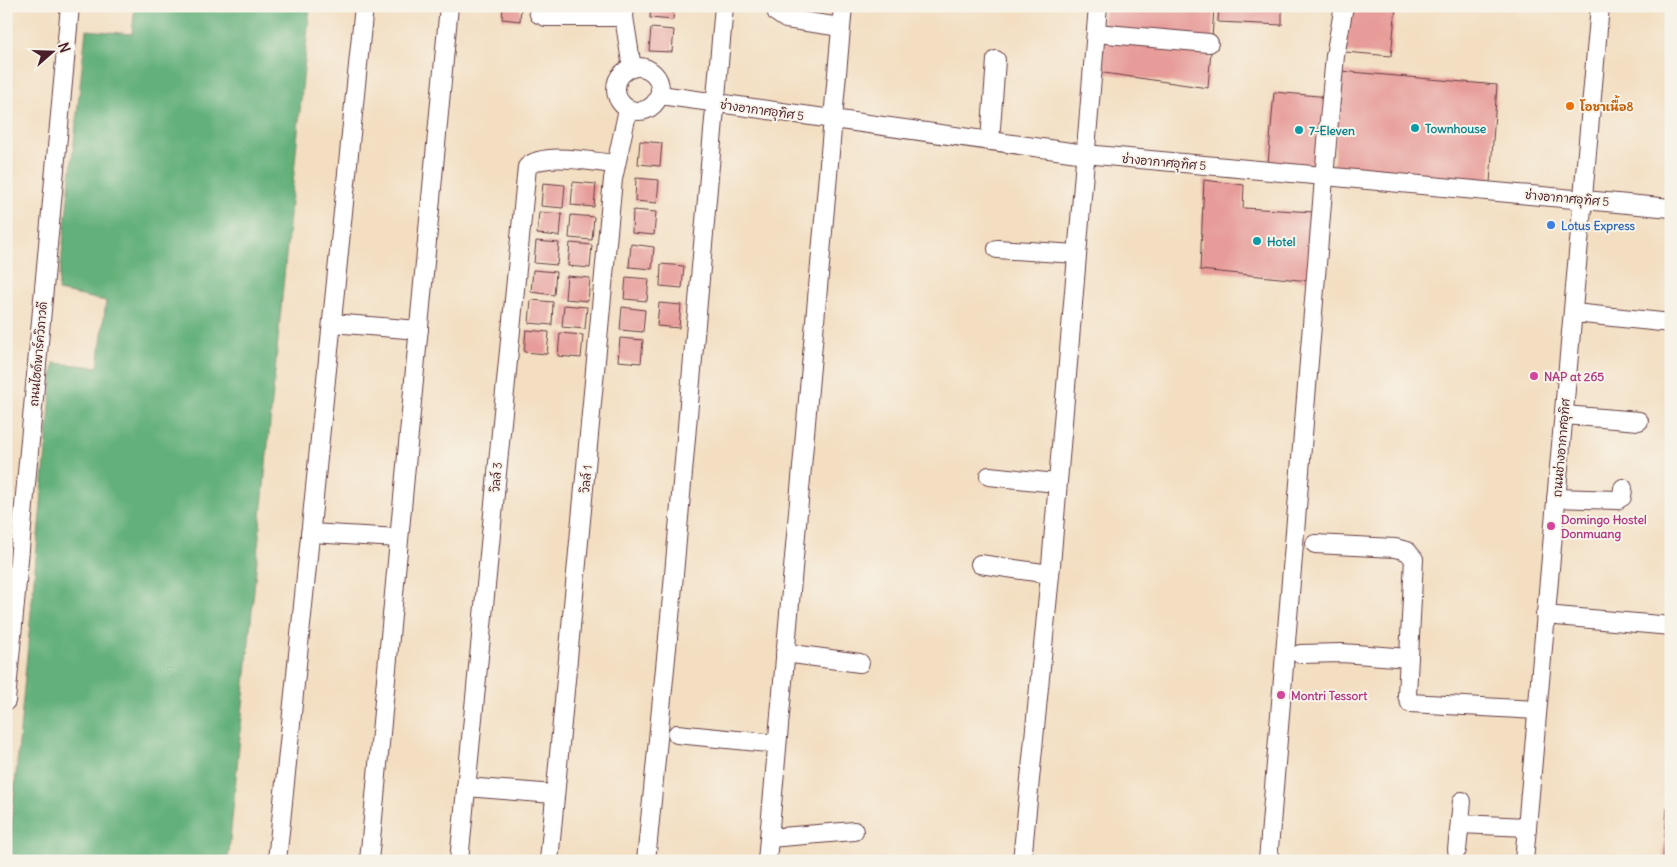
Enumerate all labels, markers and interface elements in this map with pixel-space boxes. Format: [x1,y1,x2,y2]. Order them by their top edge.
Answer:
north arrow [28,28,78,78]
text: N [54,40,74,55]
place label: โอชาเนื้อ8 [1579,95,1633,114]
street label: ช่างอากาศอุทิศ 5 [719,97,805,125]
marker: โอชาเนื้อ8 [1564,100,1576,112]
place label: Townhouse [1425,121,1487,136]
marker: Townhouse [1409,122,1421,134]
place label: 7-Eleven [1309,123,1355,138]
marker: 7-Eleven [1293,124,1305,136]
street label: ช่างอากาศอุทิศ 5 [1121,151,1207,175]
street label: ช่างอากาศอุทิศ 5 [1524,187,1610,211]
place label: Lotus Express [1561,218,1636,234]
marker: Lotus Express [1545,219,1557,231]
place label: Hotel [1267,234,1296,249]
marker: Hotel [1251,235,1263,247]
street label: ถนนไฮด์พาร์ควิภาวดี [26,301,50,407]
place label: NAP at 265 [1544,369,1604,384]
marker: NAP at 265 [1528,370,1540,382]
street label: ถนนช่างอากาศอุทิศ [1549,397,1575,498]
street label: วิลล์ 3 [487,461,505,493]
street label: วิลล์ 1 [577,464,595,494]
place label: Domingo Hostel Donmuang [1561,512,1647,542]
marker: Domingo Hostel Donmuang [1545,520,1557,532]
place label: Montri Tessort [1291,688,1368,703]
marker: Montri Tessort [1275,689,1287,701]

